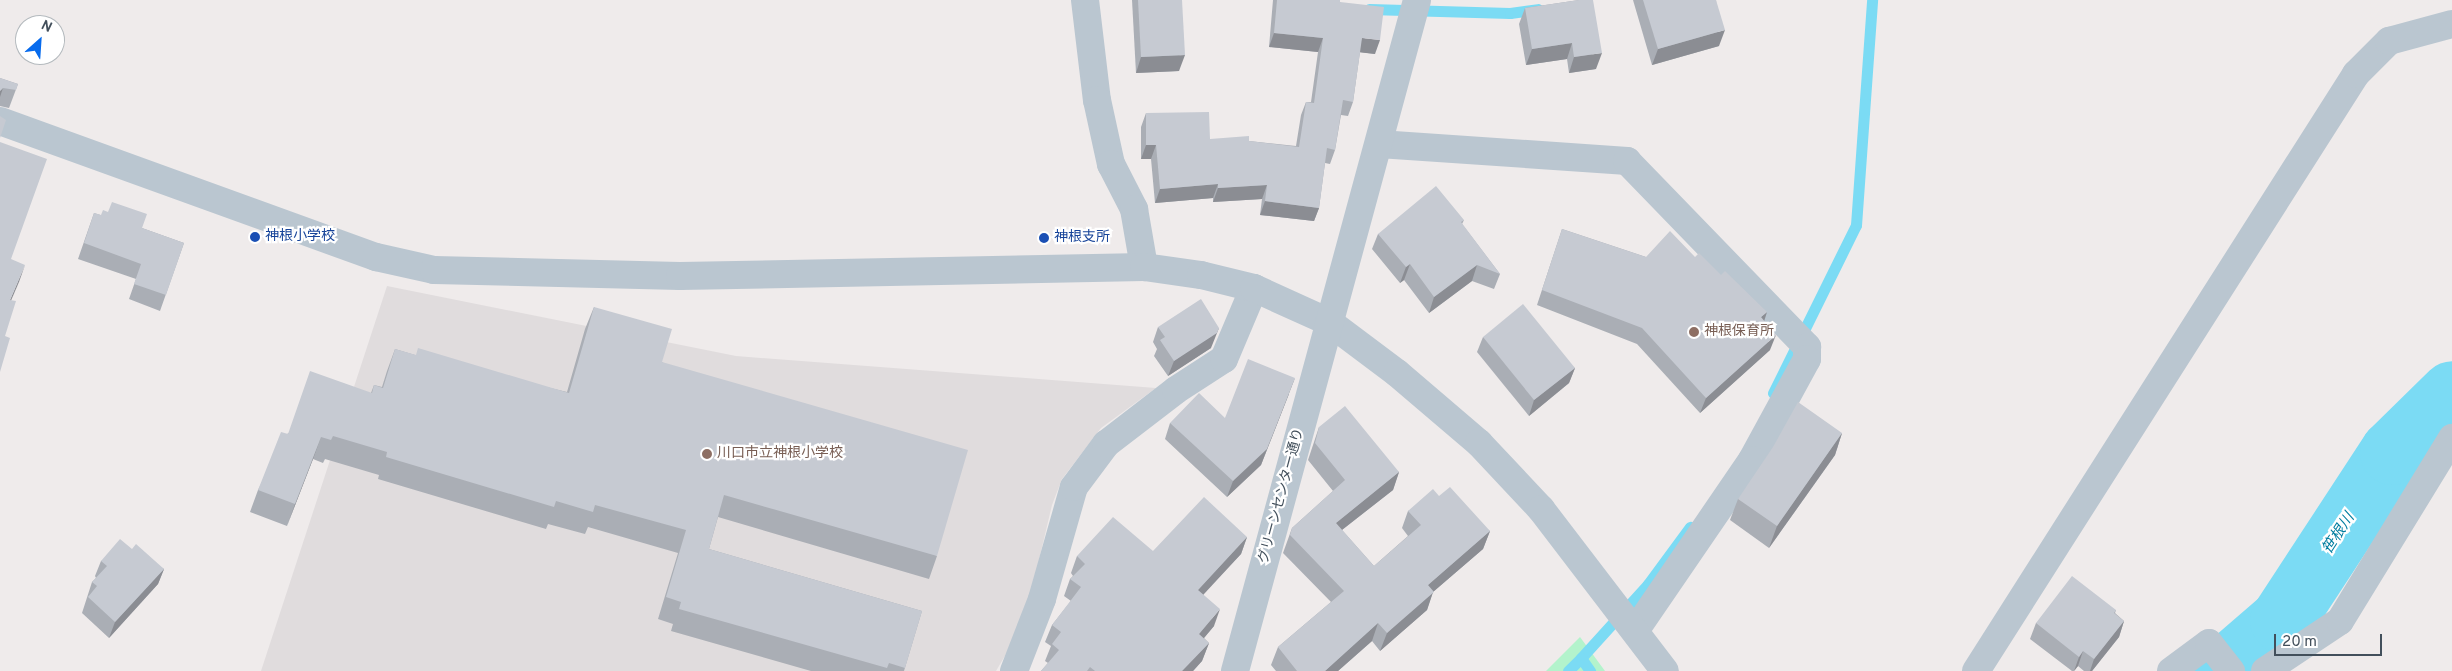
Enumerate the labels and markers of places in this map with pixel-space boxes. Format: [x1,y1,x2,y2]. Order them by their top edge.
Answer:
place label: 神根小学校 [265,229,335,245]
place label: 神根支所 [1054,230,1110,246]
marker: 神根小学校 [249,231,261,243]
marker: 神根支所 [1038,232,1050,244]
place label: 神根保育所 [1704,324,1774,340]
marker: 神根保育所 [1688,326,1700,338]
place label: 川口市立神根小学校 [717,446,843,462]
marker: 川口市立神根小学校 [701,448,713,460]

